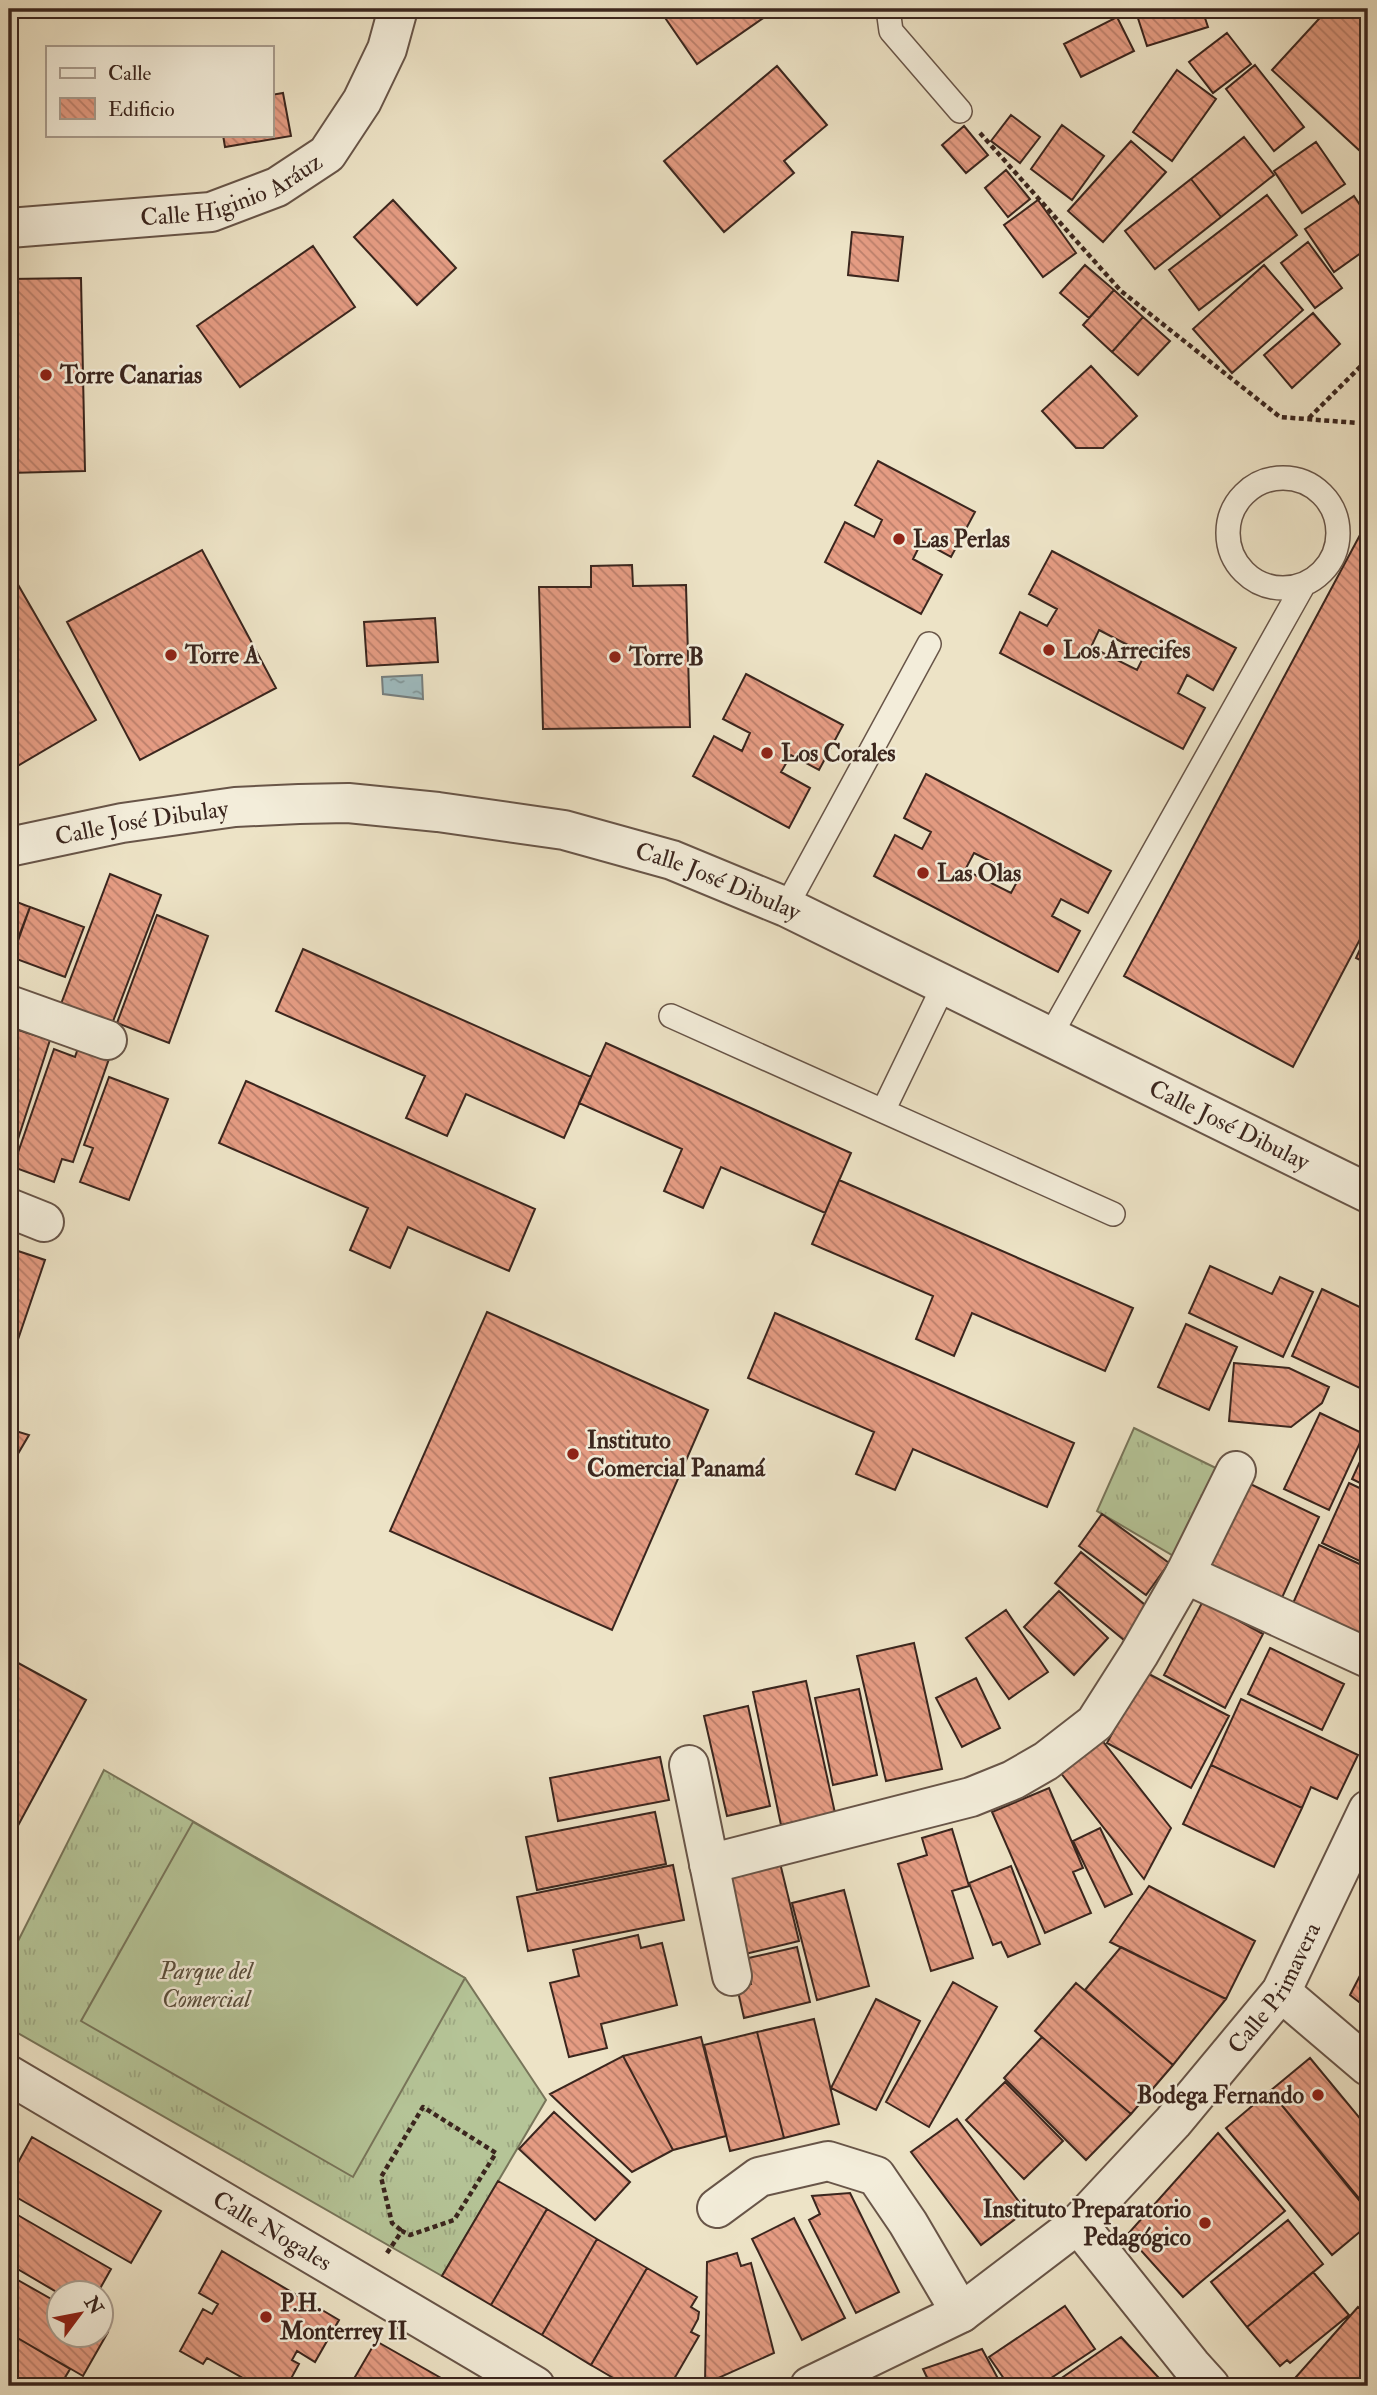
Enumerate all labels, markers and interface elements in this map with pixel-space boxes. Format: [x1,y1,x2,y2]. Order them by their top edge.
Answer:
legend [46,46,273,136]
text: Calle [108,60,152,87]
text: Edificio [108,96,175,123]
street label: Calle Higinio Aráuz [139,146,328,233]
place label: Torre Canarias [59,360,202,391]
marker: Torre Canarias [38,367,54,383]
place label: Las Perlas [913,524,1010,555]
marker: Las Perlas [891,531,907,547]
place label: Los Arrecifes [1063,635,1190,666]
place label: Torre A [184,640,260,671]
place label: Torre B [628,642,704,673]
marker: Los Arrecifes [1041,642,1057,658]
marker: Torre A [163,647,179,663]
marker: Torre B [607,649,623,665]
place label: Los Corales [781,738,896,769]
marker: Los Corales [759,745,775,761]
street label: Calle José Dibulay [52,793,231,852]
street label: Calle José Dibulay [632,835,806,928]
place label: Las Olas [937,858,1021,889]
marker: Las Olas [915,865,931,881]
street label: Calle José Dibulay [1144,1072,1315,1178]
place label: Instituto Comercial Panamá [587,1425,766,1484]
marker: Instituto Comercial Panamá [565,1446,581,1462]
street label: Calle Primavera [1221,1916,1328,2060]
park label: Parque del Comercial [159,1956,255,2015]
place label: Bodega Fernando [1137,2080,1304,2111]
marker: Bodega Fernando [1310,2087,1326,2103]
street label: Calle Nogales [207,2184,338,2278]
place label: Instituto Preparatorio Pedagógico [983,2194,1191,2253]
marker: Instituto Preparatorio Pedagógico [1197,2215,1213,2231]
north arrow [46,2280,116,2350]
place label: P.H. Monterrey II [279,2288,408,2347]
text: N [78,2291,109,2320]
marker: P.H. Monterrey II [258,2309,274,2325]

